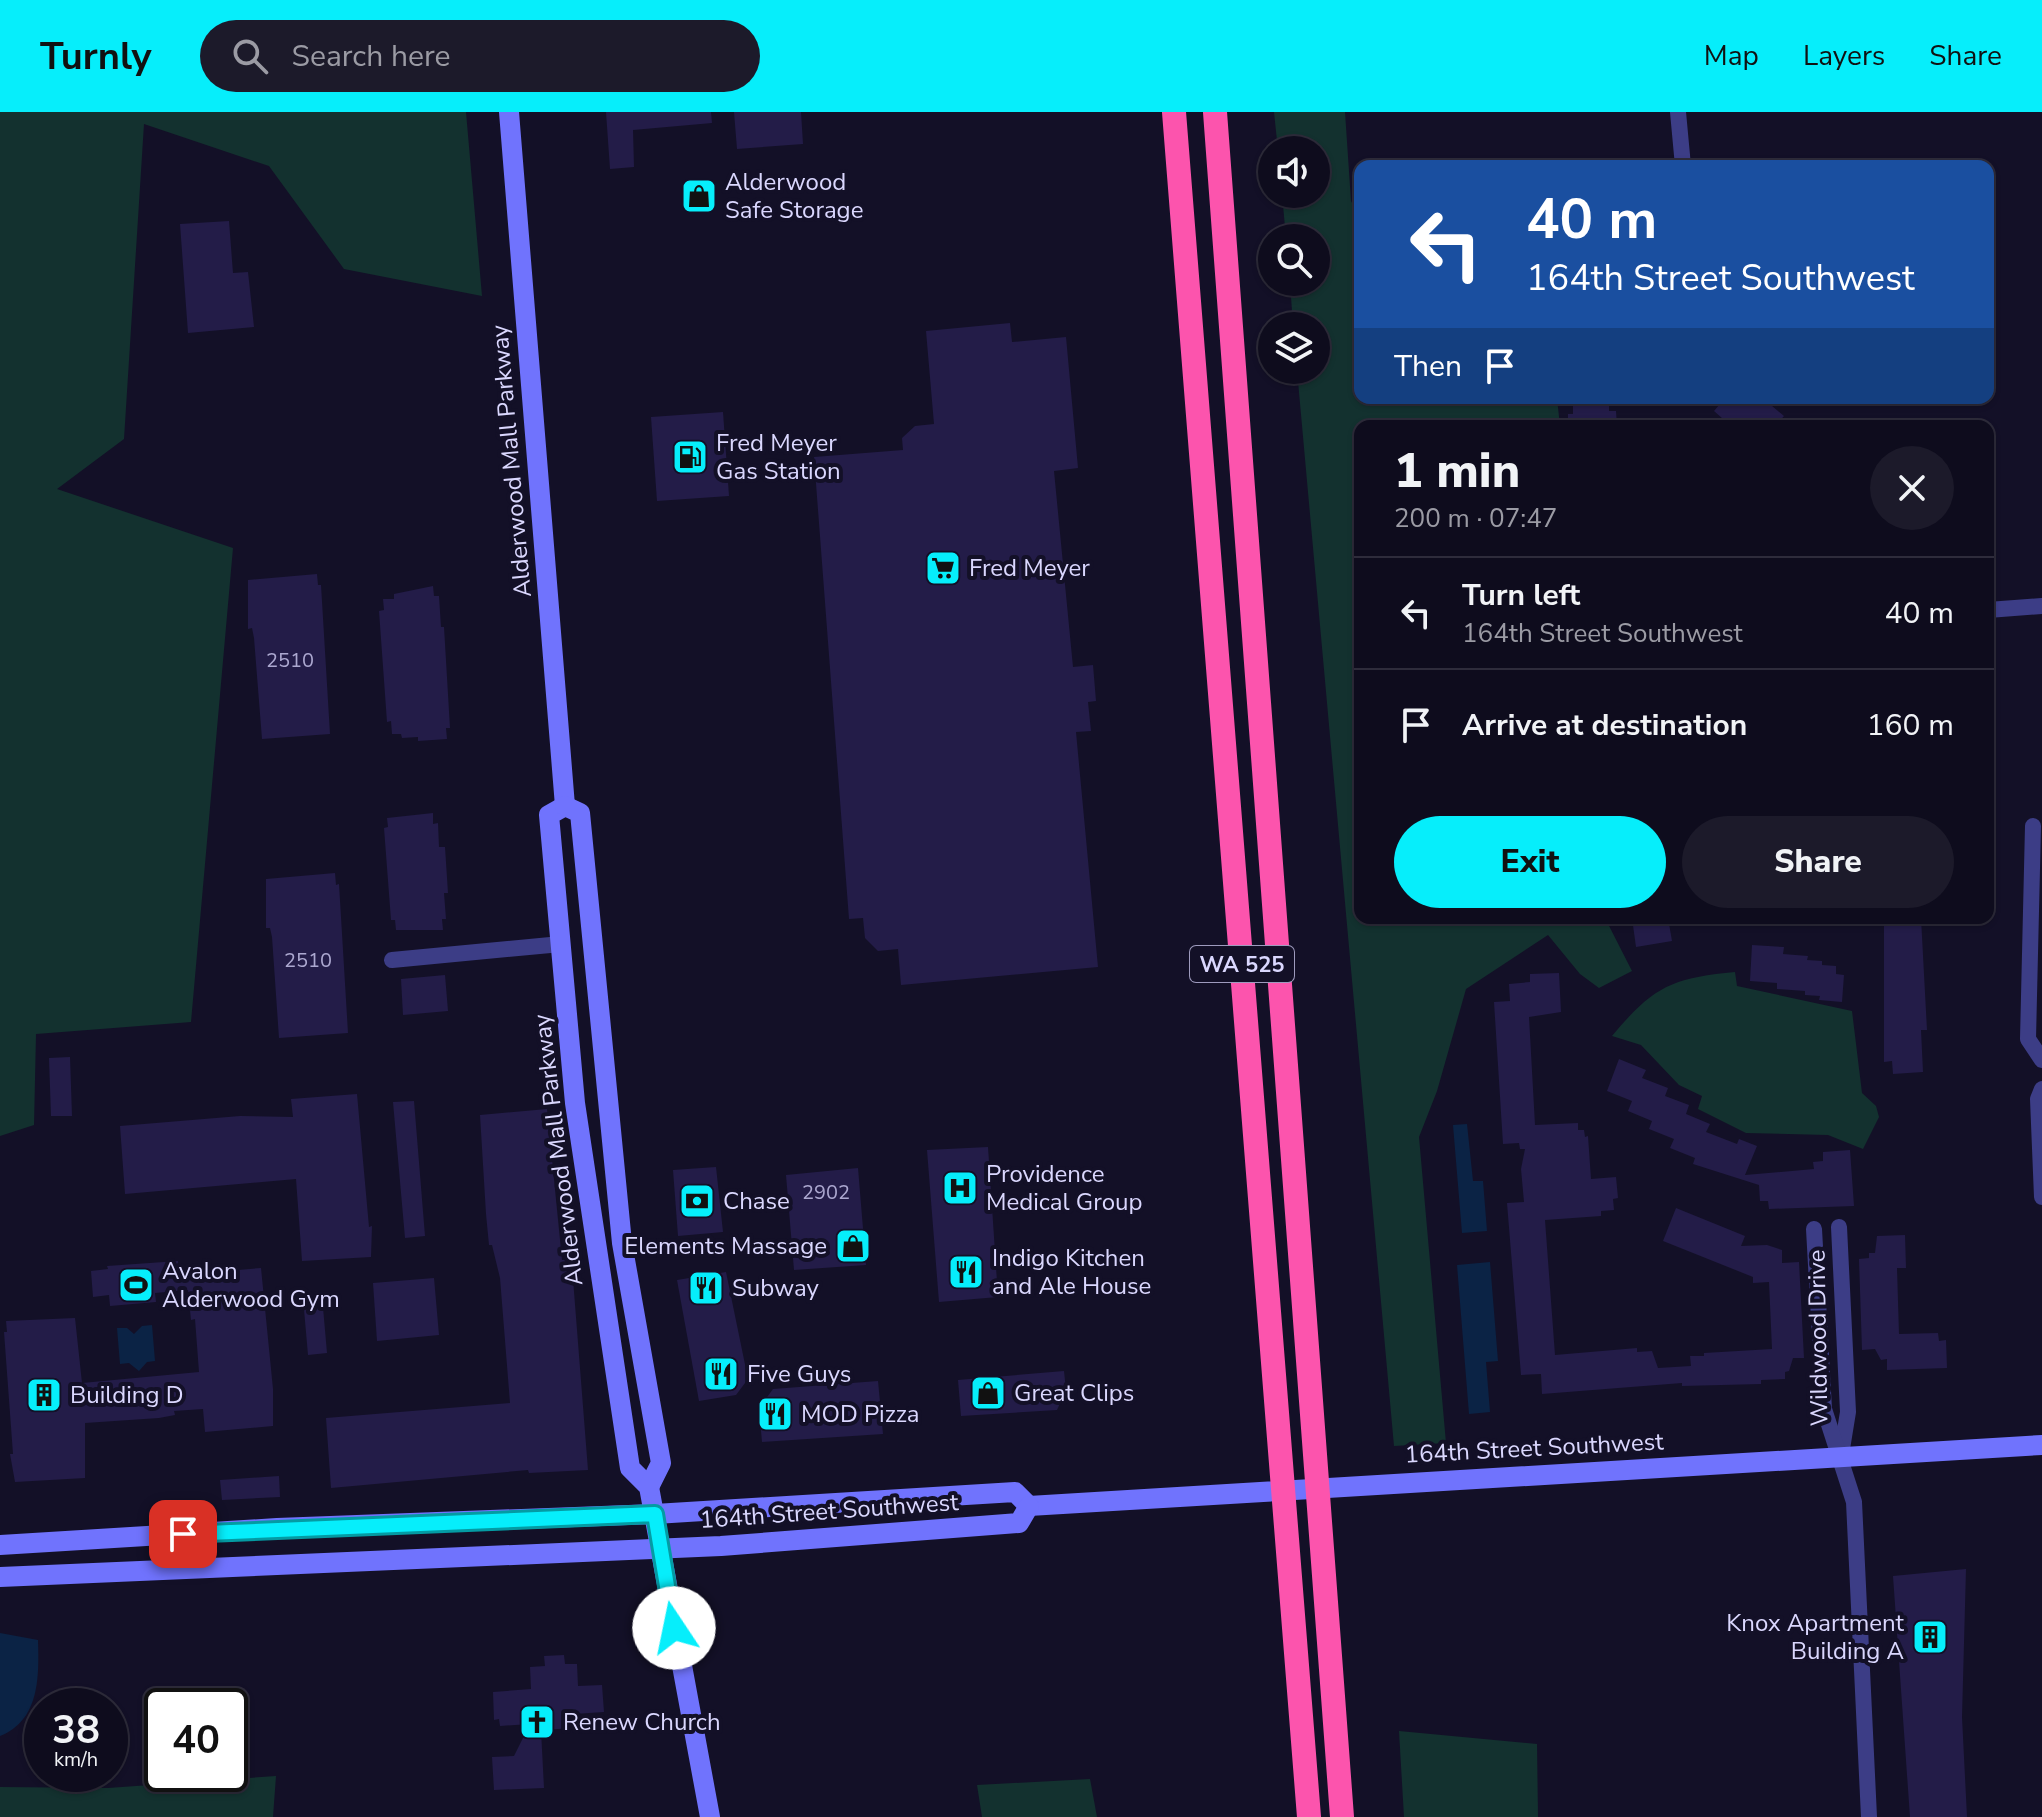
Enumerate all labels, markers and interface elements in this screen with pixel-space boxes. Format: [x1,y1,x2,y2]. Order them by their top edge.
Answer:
search box [200,20,760,92]
text: Turnly [40,31,152,82]
icon: search [228,34,272,78]
text: Search here [292,36,451,77]
text: Map [1704,37,1759,75]
text: Layers [1803,37,1885,75]
text: Share [1929,37,2002,75]
map controls [1258,136,1330,384]
button: sound [1258,136,1330,208]
place label: Alderwood Safe Storage [725,166,863,226]
shop icon: Alderwood Safe Storage [680,177,718,215]
text: 40 m [1526,181,1657,258]
icon: left [1394,192,1498,296]
button: search [1258,224,1330,296]
text: 164th Street Southwest [1526,254,1915,303]
button: layers [1258,312,1330,384]
street label: Alderwood Mall Parkway [483,323,539,599]
icon: arrive [1478,344,1522,388]
text: Then [1394,346,1462,387]
place label: Fred Meyer Gas Station [716,427,841,487]
fuel station icon: Fred Meyer Gas Station [671,438,709,476]
text: 1 min [1394,438,1520,504]
button: close [1870,446,1954,530]
text: 200 m · 07:47 [1394,501,1557,536]
supermarket icon: Fred Meyer [924,549,962,587]
place label: Fred Meyer [969,552,1090,584]
text: Turn left [1462,575,1580,616]
icon: left [1394,591,1438,635]
text: 40 m [1885,593,1954,634]
text: 164th Street Southwest [1462,616,1743,651]
house number: 2510 [266,647,314,674]
icon: arrive [1394,703,1438,747]
text: Arrive at destination [1462,705,1747,746]
text: 160 m [1867,705,1954,746]
button: Exit [1394,816,1666,908]
button: Share [1682,816,1954,908]
road number: WA 525 [1190,946,1294,982]
house number: 2510 [284,947,332,974]
street label: Alderwood Mall Parkway [525,1012,591,1288]
place label: Providence Medical Group [986,1158,1143,1218]
hospital icon: Providence Medical Group [941,1169,979,1207]
house number: 2902 [802,1179,850,1206]
bank icon: Chase [678,1182,716,1220]
place label: Chase [723,1185,790,1217]
shop icon: Elements Massage [834,1227,872,1265]
place label: Elements Massage [624,1230,827,1262]
place label: Indigo Kitchen and Ale House [992,1242,1151,1302]
street label: Wildwood Drive [1800,1249,1836,1427]
restaurant icon: Indigo Kitchen and Ale House [947,1253,985,1291]
place label: Avalon Alderwood Gym [162,1255,340,1315]
sports icon: Avalon Alderwood Gym [117,1266,155,1304]
restaurant icon: Subway [687,1269,725,1307]
place label: Subway [732,1272,820,1304]
restaurant icon: Five Guys [702,1355,740,1393]
place label: Five Guys [747,1358,851,1390]
shop icon: Great Clips [969,1374,1007,1412]
building icon: Building D [25,1376,63,1414]
place label: Great Clips [1014,1377,1134,1409]
place label: Building D [70,1379,183,1411]
restaurant icon: MOD Pizza [756,1395,794,1433]
place label: MOD Pizza [801,1398,920,1430]
street label: 164th Street Southwest [1404,1425,1665,1471]
street label: 164th Street Southwest [699,1486,960,1536]
pin [149,1500,217,1568]
icon: arrive [161,1512,205,1556]
position arrow [632,1586,716,1670]
place label: Knox Apartment Building A [1726,1607,1905,1667]
building icon: Knox Apartment Building A [1911,1618,1949,1656]
speed limit sign: 40 [144,1688,248,1792]
text: 38 [52,1703,100,1757]
church icon: Renew Church [518,1703,556,1741]
place label: Renew Church [563,1706,721,1738]
text: km/h [54,1746,98,1773]

